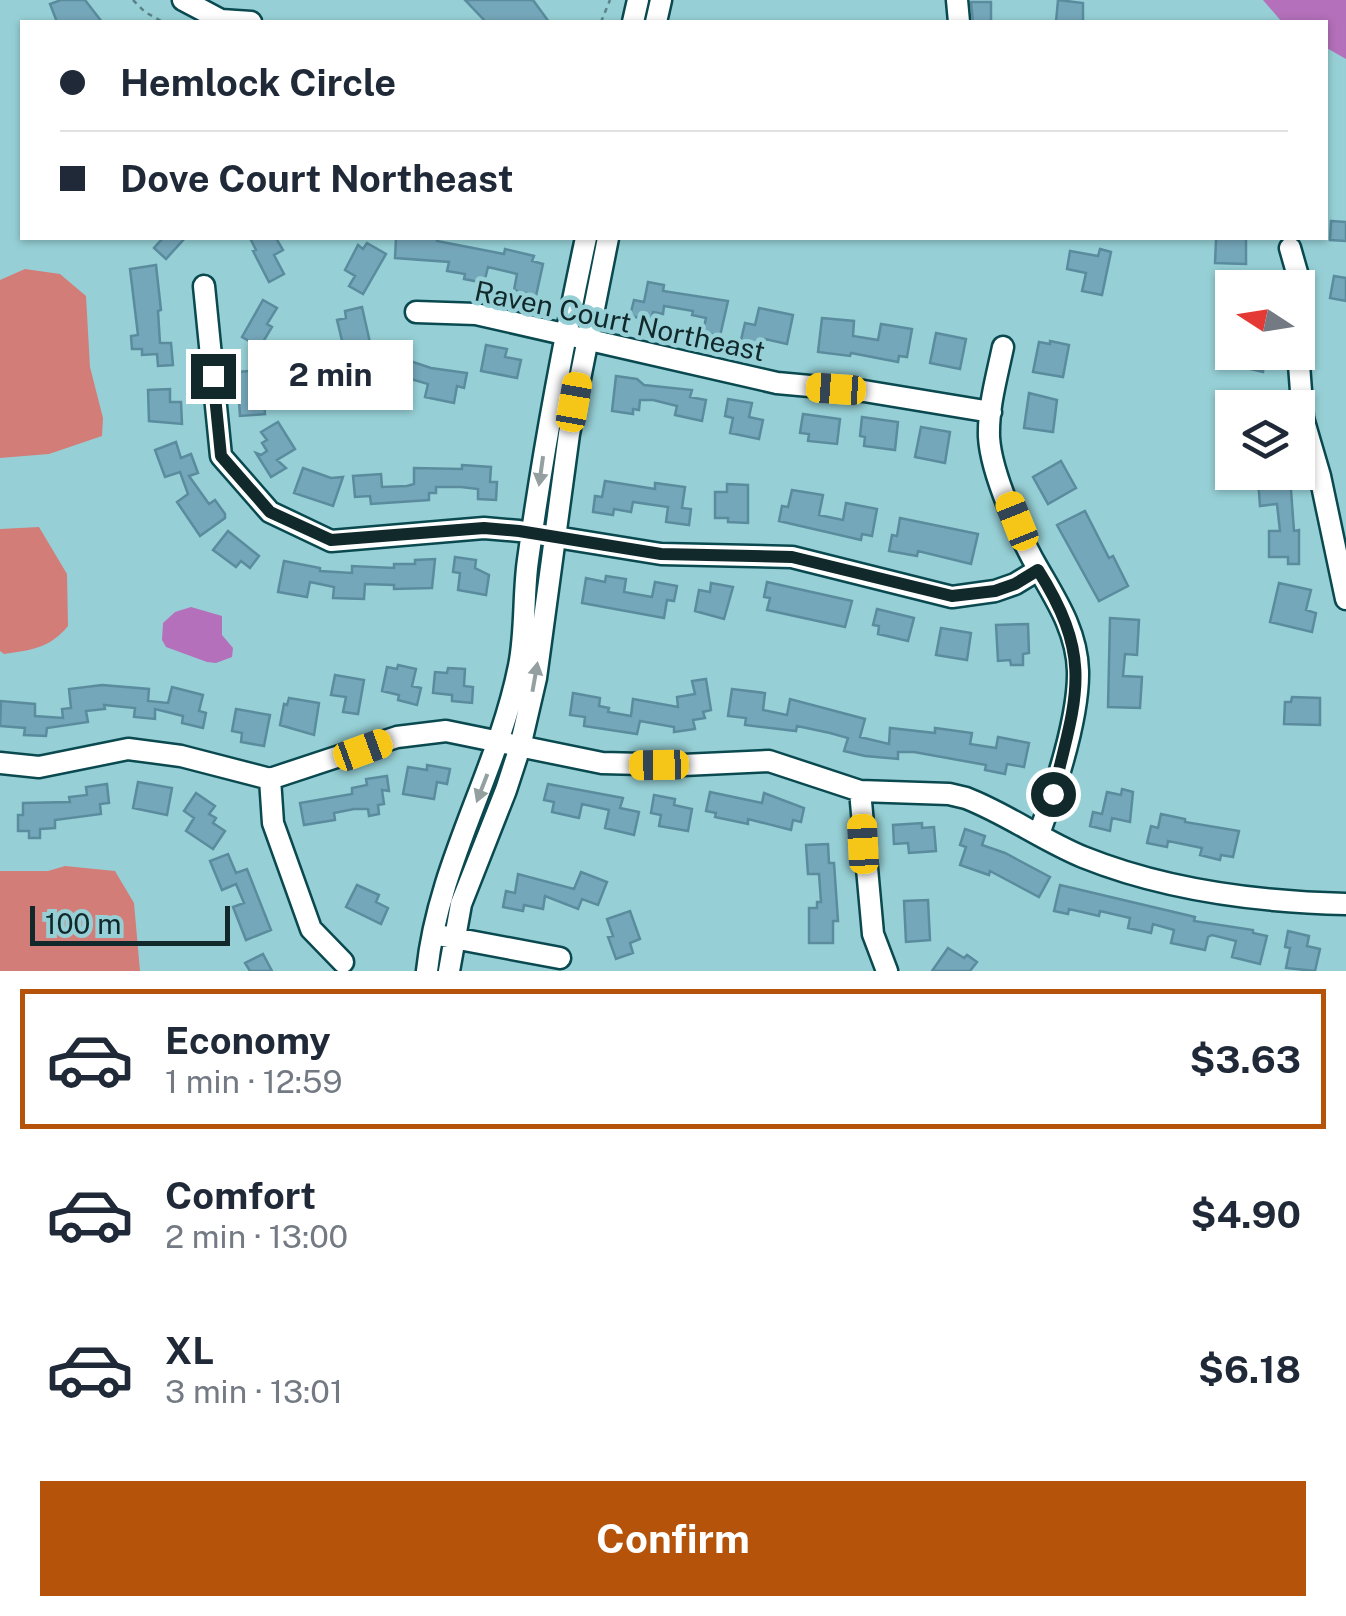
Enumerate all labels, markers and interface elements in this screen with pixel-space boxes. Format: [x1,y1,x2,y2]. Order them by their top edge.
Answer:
text: Hemlock Circle [120,60,396,105]
text: Dove Court Northeast [120,156,514,201]
north arrow [1215,270,1315,370]
map controls [1215,270,1315,490]
street label: Raven Court Northeast [472,274,768,367]
callout: 2 min [248,341,413,411]
route end [191,354,236,399]
text: 2 min [289,356,372,393]
car [554,370,594,434]
car [805,372,867,406]
button: layers [1215,390,1315,490]
one-way arrow [533,455,549,487]
car [992,488,1042,554]
one-way arrow [528,662,544,693]
car [330,726,396,774]
car [629,749,689,781]
route start [1031,772,1076,817]
one-way arrow [474,774,489,804]
car [846,813,880,875]
scale bar [30,901,230,946]
text: 100 m [45,907,122,940]
icon: car [45,1014,135,1104]
text: Economy [165,1018,331,1063]
text: $3.63 [1189,1037,1301,1082]
text: 1 min · 12:59 [165,1063,343,1100]
icon: car [45,1169,135,1259]
text: Comfort [165,1173,316,1218]
text: $4.90 [1191,1192,1301,1237]
text: 2 min · 13:00 [165,1218,348,1255]
icon: car [45,1324,135,1414]
text: XL [165,1328,214,1373]
text: $6.18 [1198,1347,1301,1392]
text: 3 min · 13:01 [165,1373,343,1410]
button: Confirm [40,1481,1306,1596]

